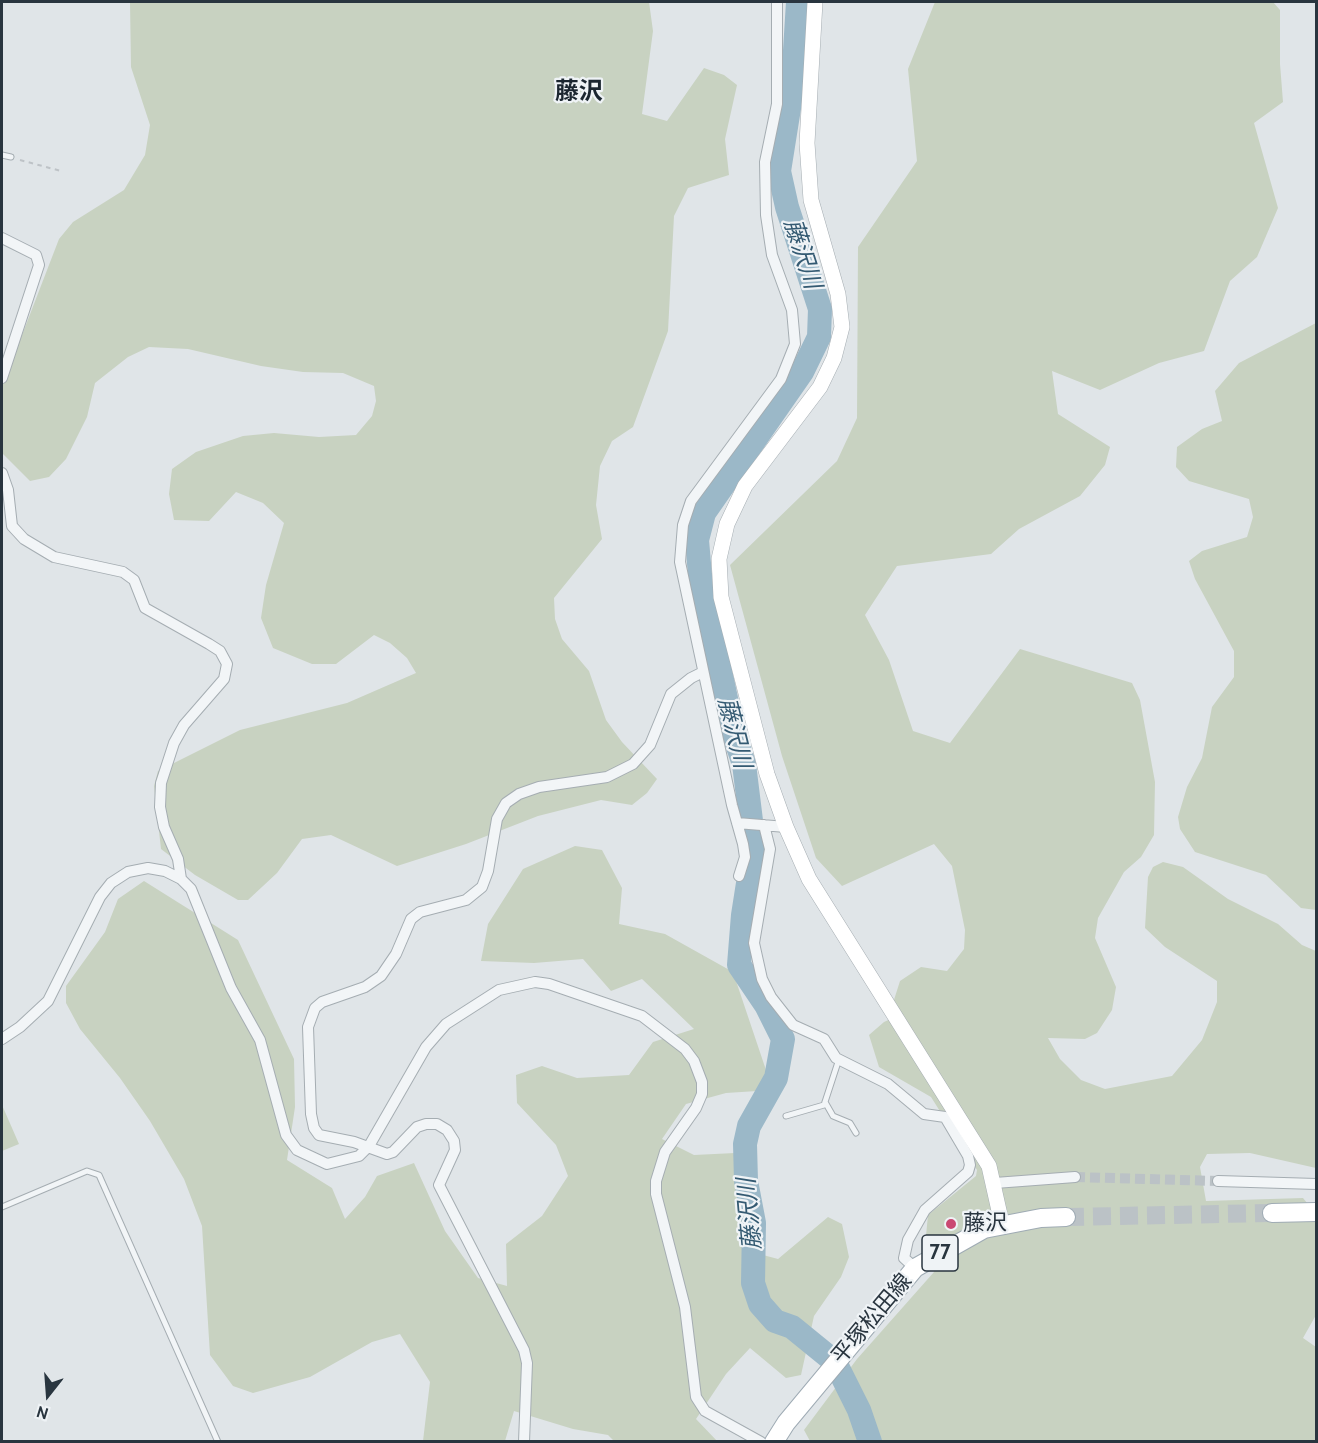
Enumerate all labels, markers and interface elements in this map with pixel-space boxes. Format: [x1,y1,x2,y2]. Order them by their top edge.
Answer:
district label: 藤沢 [555,78,603,106]
water label: 藤沢川 [777,215,827,293]
water label: 藤沢川 [711,695,757,771]
water label: 藤沢川 [733,1177,767,1251]
place label: 藤沢 [963,1211,1007,1237]
marker: 藤沢 [944,1217,958,1231]
road number: 77 [922,1235,958,1271]
street label: 平塚松田線 [827,1268,917,1370]
north arrow [18,1365,78,1425]
text: N [34,1402,51,1423]

